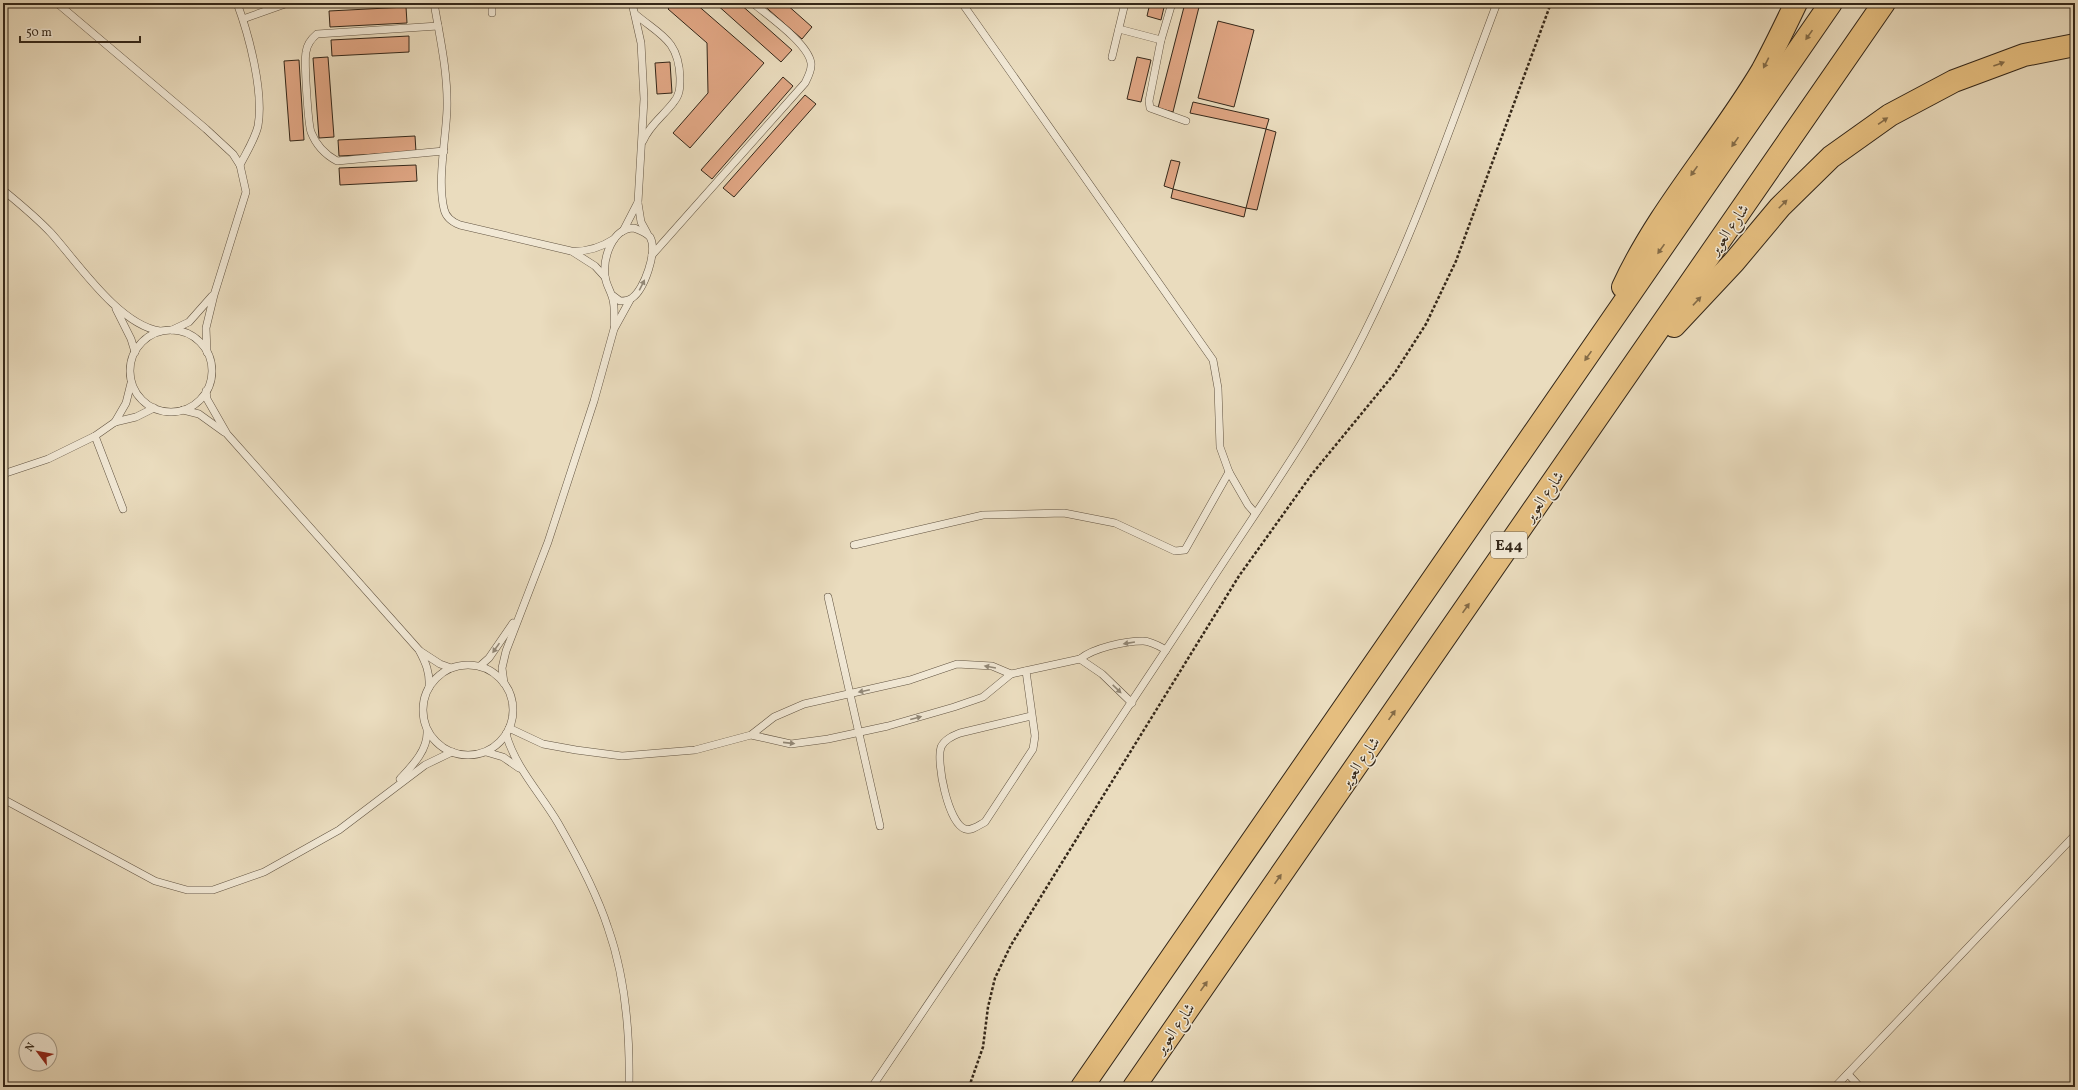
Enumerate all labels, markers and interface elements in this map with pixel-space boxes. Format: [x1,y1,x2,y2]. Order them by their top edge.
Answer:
scale bar [20,18,140,44]
text: 50 m [26,25,52,41]
one-way arrow [1805,30,1813,40]
one-way arrow [1763,57,1769,69]
one-way arrow [1994,61,2006,67]
one-way arrow [1877,117,1888,125]
one-way arrow [1731,137,1739,147]
one-way arrow [1690,166,1698,176]
one-way arrow [1778,199,1788,209]
street label: شارع العوير [1703,200,1756,262]
one-way arrow [1657,244,1665,255]
one-way arrow [639,280,645,291]
one-way arrow [1693,296,1702,306]
one-way arrow [1584,351,1592,362]
street label: شارع العوير [1518,467,1571,529]
road number: E44 [1491,532,1527,558]
one-way arrow [1462,602,1470,613]
one-way arrow [1123,640,1135,646]
one-way arrow [492,643,500,654]
one-way arrow [983,663,996,669]
one-way arrow [1112,684,1122,694]
one-way arrow [858,688,870,694]
one-way arrow [1388,709,1396,720]
one-way arrow [910,715,922,721]
street label: شارع العوير [1334,733,1387,795]
one-way arrow [782,740,795,746]
one-way arrow [1274,874,1282,884]
one-way arrow [1200,981,1208,991]
street label: شارع العوير [1149,999,1202,1061]
north arrow [18,1032,58,1072]
text: N [22,1040,39,1055]

